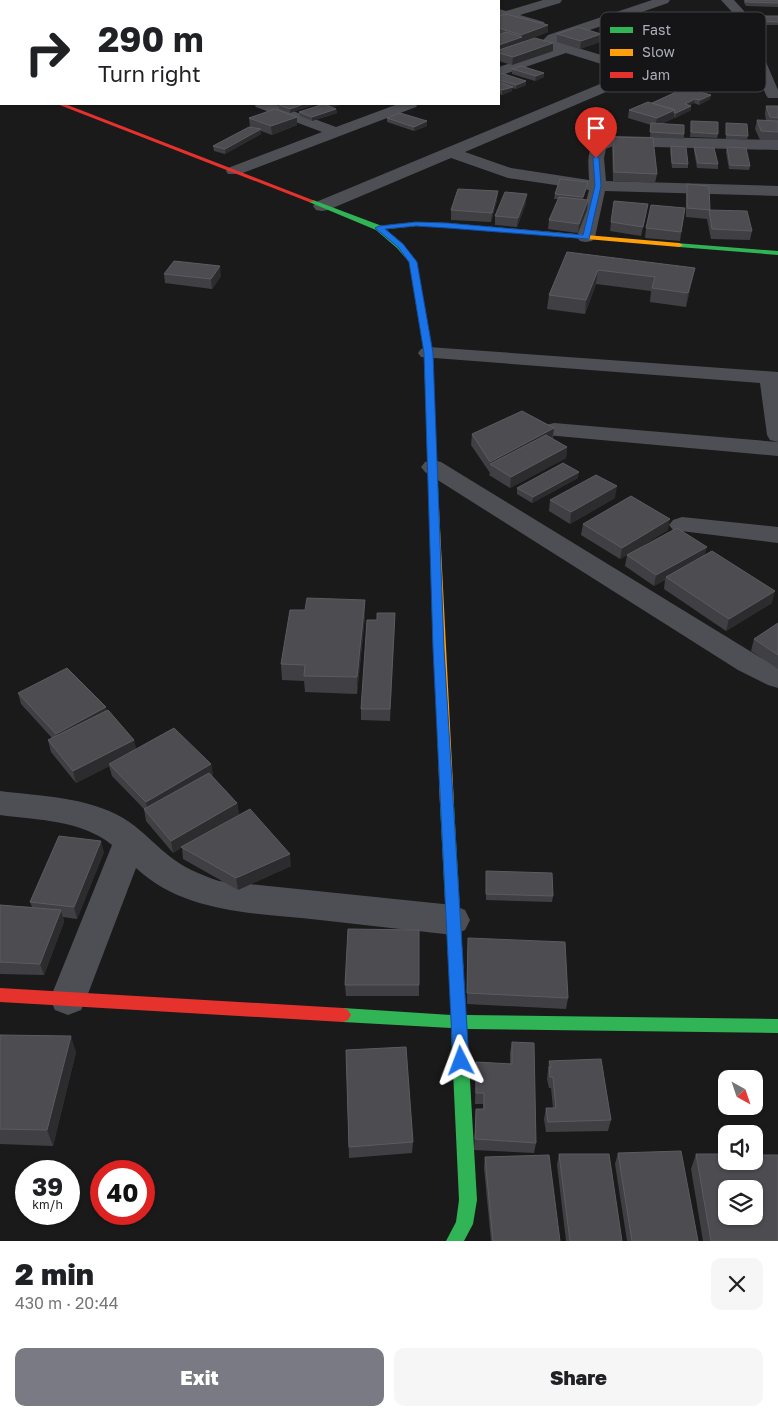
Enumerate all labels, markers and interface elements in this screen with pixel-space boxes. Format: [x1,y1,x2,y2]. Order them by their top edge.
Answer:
legend [600,12,766,92]
text: 290 m [98,18,204,60]
icon: right [15,20,80,85]
text: Fast [642,21,671,38]
text: Slow [642,43,675,60]
text: Turn right [98,60,201,87]
text: Jam [642,66,670,83]
pin [575,107,617,158]
icon: arrive [582,114,610,142]
position arrow [434,1034,486,1086]
north arrow [718,1070,762,1115]
map controls [718,1070,763,1225]
button: sound [718,1125,763,1170]
speed limit sign: 40 [90,1160,155,1225]
text: 39 [32,1171,63,1202]
button: layers [718,1180,763,1225]
text: km/h [32,1197,63,1212]
text: 2 min [15,1256,94,1292]
button: close [711,1258,763,1310]
text: 430 m · 20:44 [15,1293,119,1313]
button: Exit [15,1348,384,1406]
button: Share [394,1348,763,1406]

